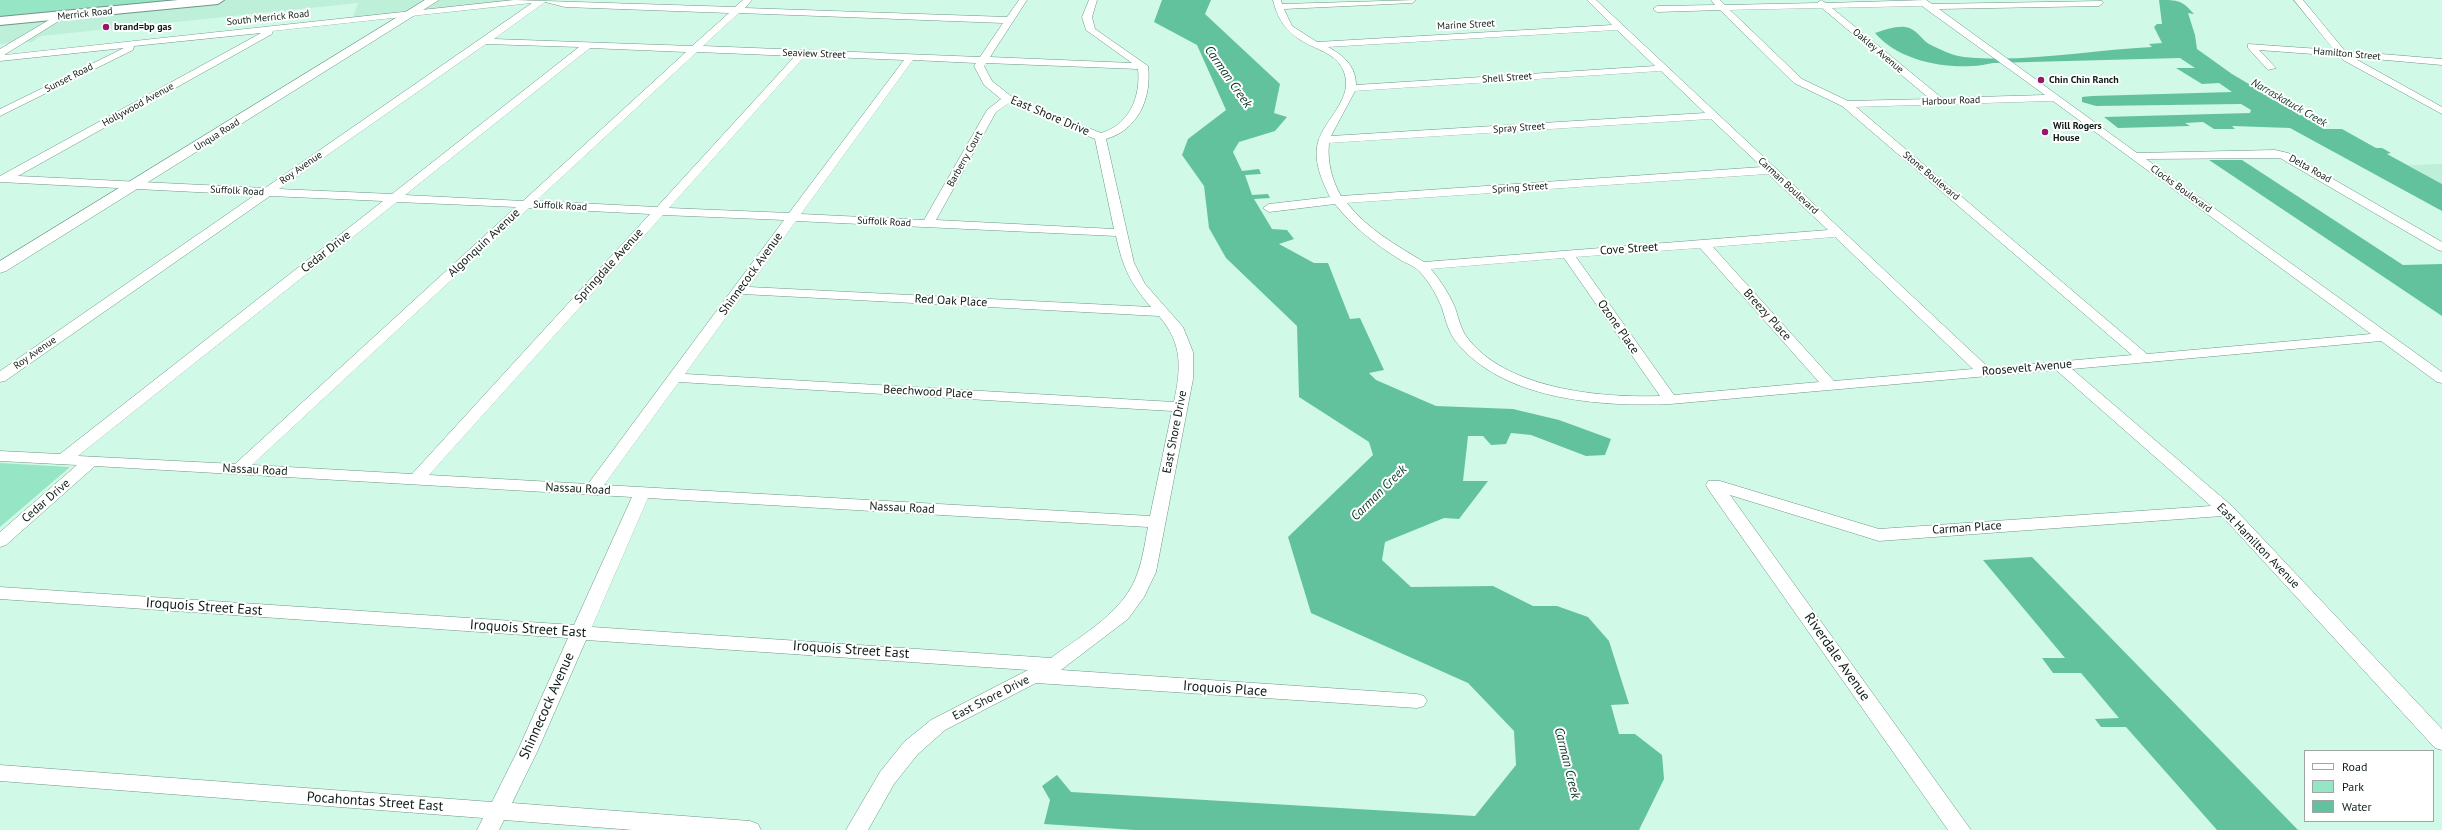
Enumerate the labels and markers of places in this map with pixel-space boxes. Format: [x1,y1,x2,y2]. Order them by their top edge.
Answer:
place label: brand=bp gas [114,21,172,33]
marker: brand=bp gas [101,22,111,32]
place label: Chin Chin Ranch [2049,74,2119,86]
marker: Chin Chin Ranch [2036,75,2046,85]
place label: Will Rogers House [2053,120,2102,144]
marker: Will Rogers House [2040,127,2050,137]

